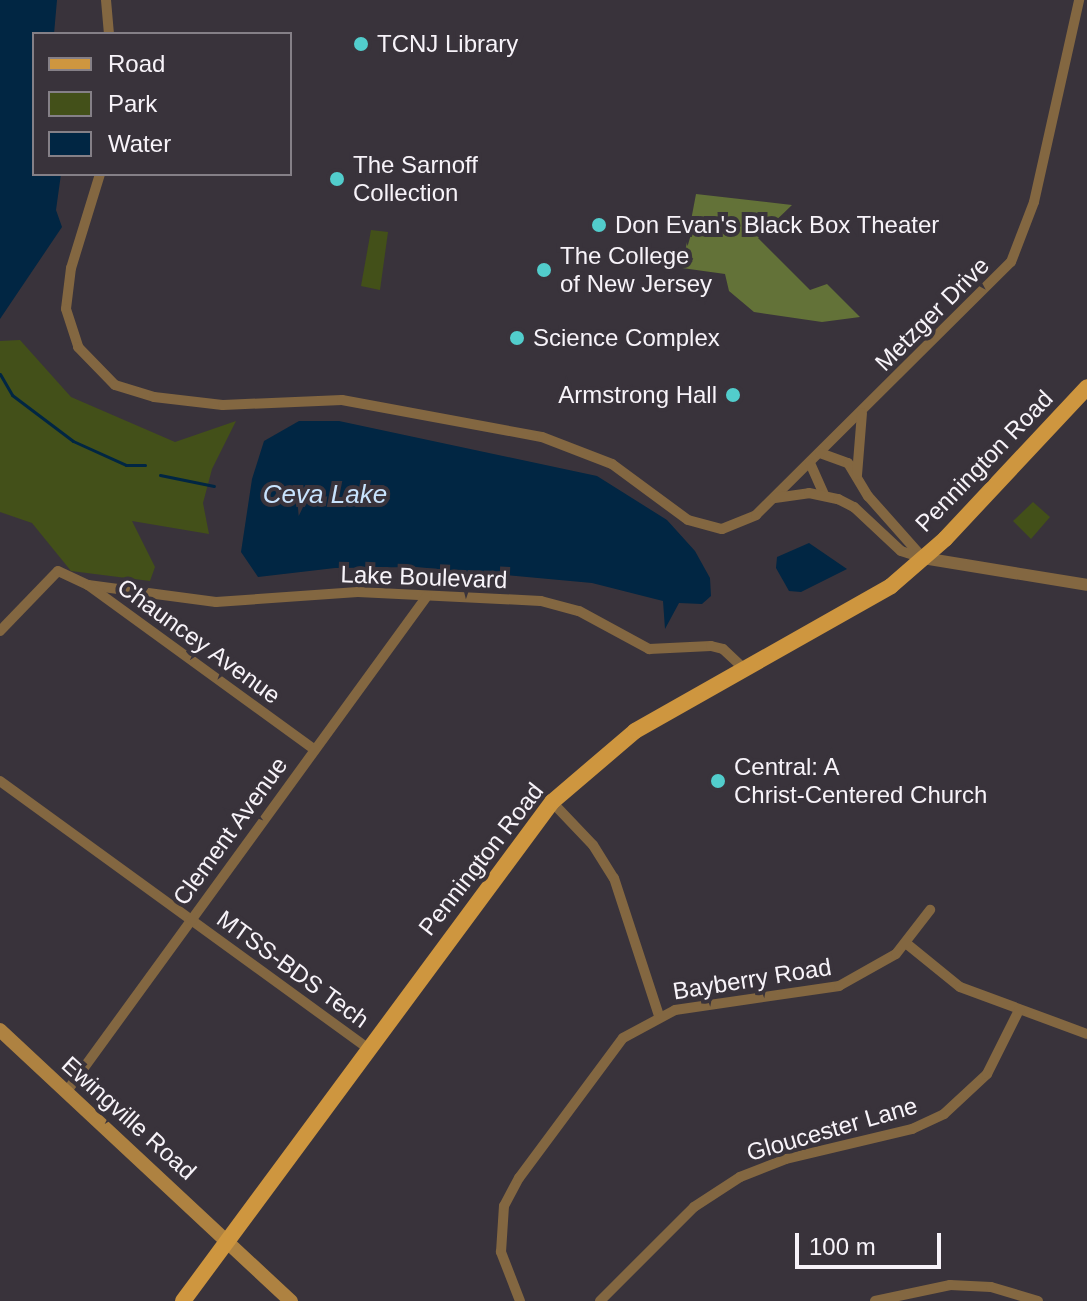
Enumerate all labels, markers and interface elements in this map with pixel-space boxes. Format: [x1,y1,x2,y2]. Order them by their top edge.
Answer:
place label: TCNJ Library [377,30,518,58]
legend [32,32,292,176]
marker: TCNJ Library [352,35,370,53]
text: Road [108,50,165,77]
text: Park [108,90,157,117]
text: Water [108,130,171,157]
place label: The Sarnoff Collection [353,151,478,207]
marker: The Sarnoff Collection [328,170,346,188]
place label: Don Evan's Black Box Theater [615,211,940,239]
marker: Don Evan's Black Box Theater [590,216,608,234]
place label: The College of New Jersey [560,242,712,298]
street label: Metzger Drive [869,251,995,377]
marker: The College of New Jersey [535,261,553,279]
place label: Science Complex [533,324,720,352]
marker: Science Complex [508,329,526,347]
place label: Armstrong Hall [558,381,717,409]
street label: Pennington Road [909,384,1059,538]
marker: Armstrong Hall [724,386,742,404]
water label: Ceva Lake [263,479,387,511]
street label: Lake Boulevard [340,560,508,594]
street label: Chauncey Avenue [111,572,287,710]
street label: Clement Avenue [166,751,294,911]
place label: Central: A Christ-Centered Church [734,753,987,809]
marker: Central: A Christ-Centered Church [709,772,727,790]
street label: Pennington Road [413,777,549,941]
street label: MTSS-BDS Tech [211,904,375,1034]
street label: Bayberry Road [671,952,833,1006]
street label: Ewingville Road [56,1050,202,1186]
street label: Gloucester Lane [743,1091,921,1167]
scale bar [799,1217,945,1267]
text: 100 m [809,1233,876,1260]

